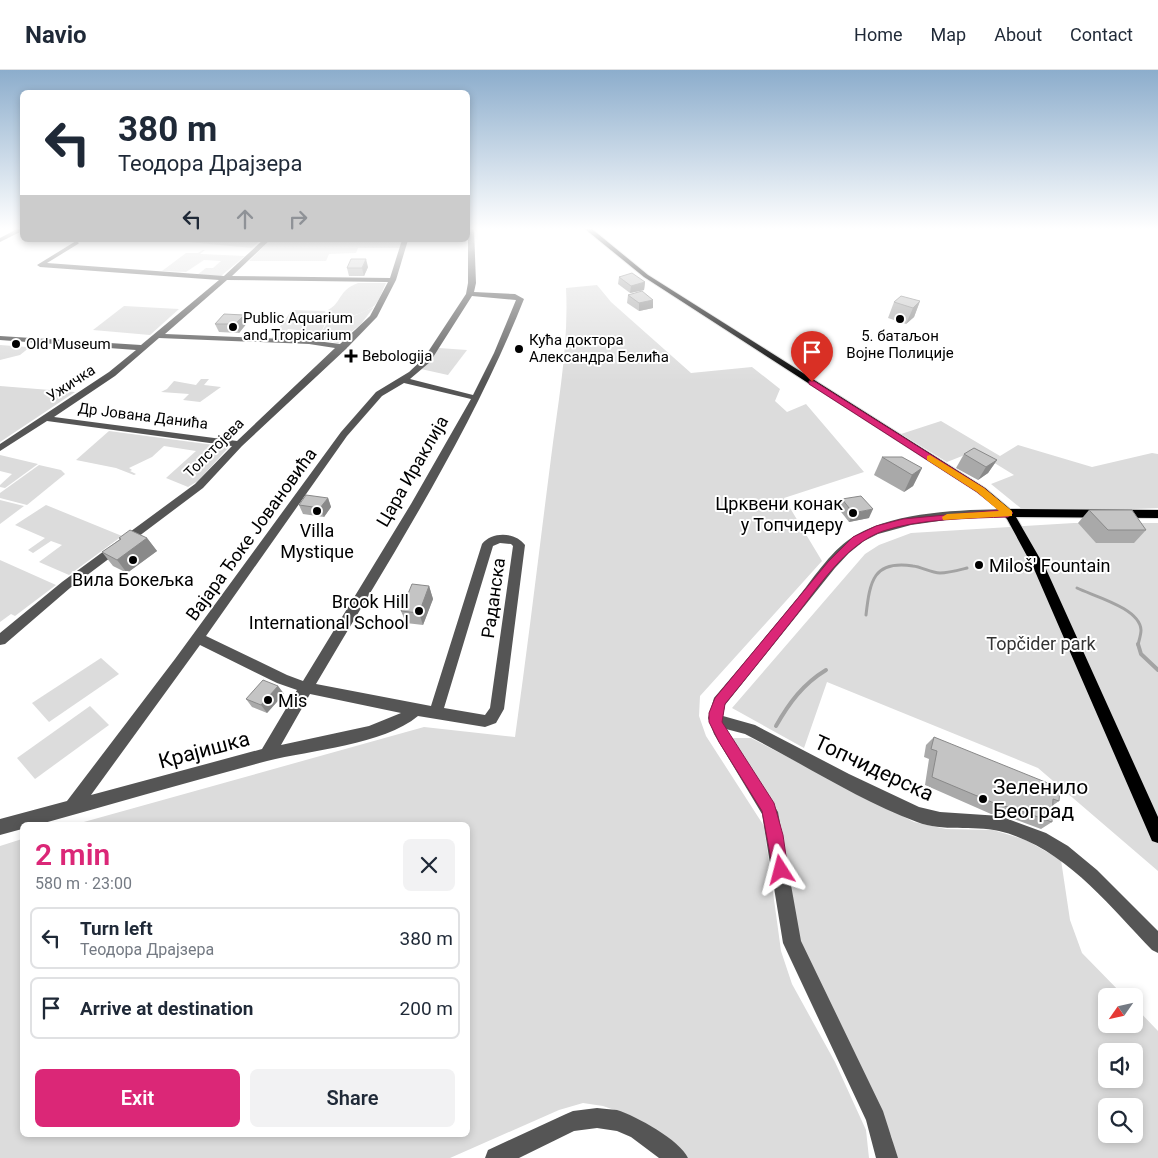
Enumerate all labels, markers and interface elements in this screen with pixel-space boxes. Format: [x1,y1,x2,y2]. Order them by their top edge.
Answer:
text: Navio [25,21,87,49]
text: Home [854,24,903,45]
text: Map [931,24,966,45]
text: About [994,24,1042,45]
text: Contact [1070,24,1133,45]
text: 380 m [118,109,217,150]
icon: left [35,110,100,175]
text: Теодора Драјзера [118,151,302,176]
icon: left [178,205,206,233]
icon: ahead [231,205,259,233]
icon: right [284,205,312,233]
place label: Public Aquarium and Tropicarium [243,309,353,344]
marker: 5. батаљон Војне Полиције [894,313,906,325]
marker: Public Aquarium and Tropicarium [227,321,239,333]
place label: 5. батаљон Војне Полиције [846,327,954,362]
place label: Кућа доктора Александра Белића [529,331,669,366]
pin [791,331,833,382]
place label: Old Museum [26,335,111,353]
marker: Old Museum [10,338,22,350]
icon: arrive [798,338,826,366]
marker: Кућа доктора Александра Белића [513,343,525,355]
place label: Bebologija [362,347,432,365]
marker: Bebologija [344,349,358,363]
street label: Ужичка [43,361,99,405]
street label: Др Јована Данића [77,399,209,433]
street label: Цара Ираклија [372,412,452,530]
street label: Толстојева [180,414,248,482]
street label: Вајара Ђоке Јовановића [181,444,321,624]
place label: Црквени конак у Топчидеру [715,493,843,535]
marker: Villa Mystique [311,505,323,517]
marker: Црквени конак у Топчидеру [847,507,859,519]
place label: Villa Mystique [280,520,354,562]
marker: Вила Бокељка [127,554,139,566]
place label: Miloš' Fountain [989,555,1111,576]
street label: Раданска [477,556,509,640]
marker: Miloš' Fountain [973,559,985,571]
place label: Вила Бокељка [72,569,194,590]
place label: Brook Hill International School [249,591,409,633]
marker: Brook Hill International School [413,605,425,617]
park label: Topčider park [986,633,1097,654]
place label: Mis [278,690,307,711]
marker: Mis [262,694,274,706]
street label: Крајишка [156,726,252,774]
street label: Топчидерска [811,730,937,806]
place label: Зеленило Београд [993,775,1088,823]
marker: Зеленило Београд [977,793,989,805]
text: 2 min [35,837,110,872]
button: close [403,839,455,891]
position arrow [754,843,806,895]
text: 580 m · 23:00 [35,874,132,893]
text: Turn left [80,917,153,940]
icon: left [37,924,65,952]
text: 380 m [400,927,453,950]
text: Теодора Драјзера [80,940,214,959]
north arrow [1098,988,1142,1032]
map controls [1098,988,1143,1143]
icon: arrive [37,994,65,1022]
text: Arrive at destination [80,997,253,1020]
text: 200 m [400,997,453,1020]
button: sound [1098,1043,1143,1088]
button: Exit [35,1069,240,1127]
button: Share [250,1069,455,1127]
button: search [1098,1098,1143,1143]

